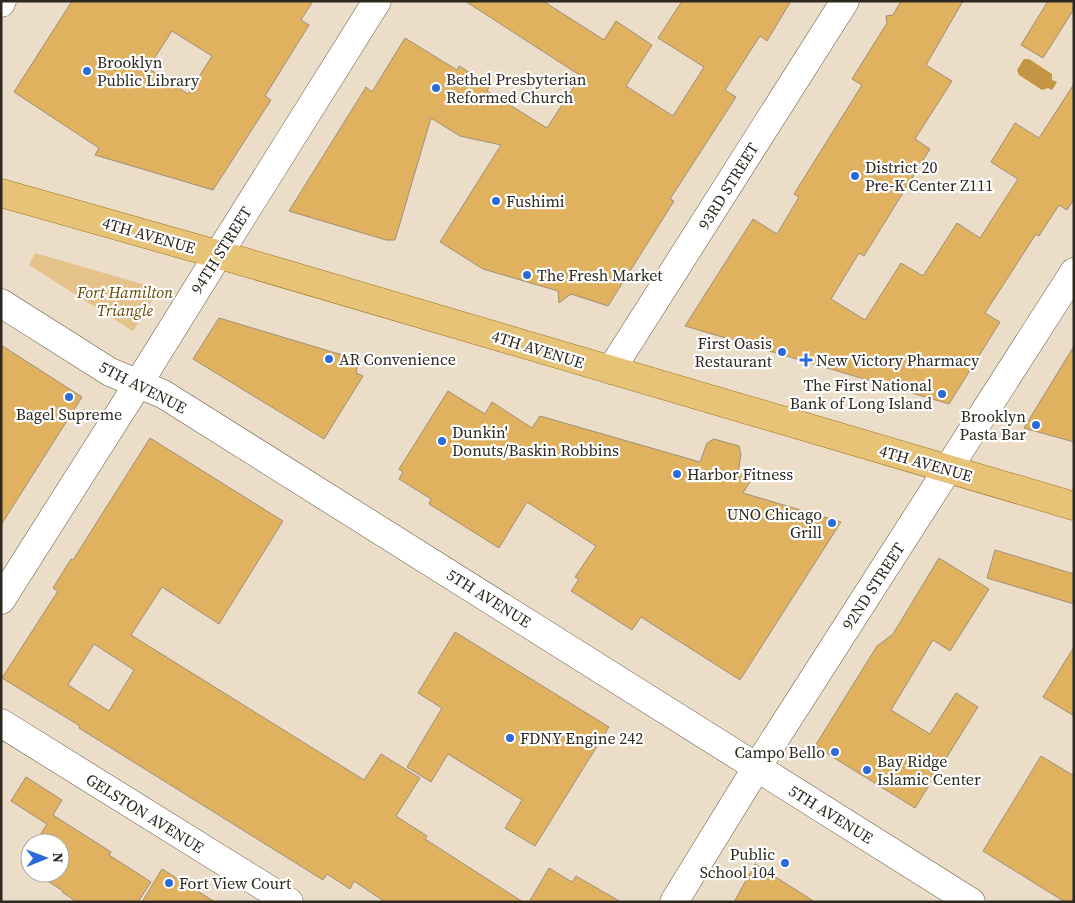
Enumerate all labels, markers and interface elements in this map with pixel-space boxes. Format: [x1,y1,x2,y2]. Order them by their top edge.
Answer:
place label: Brooklyn Public Library [97,51,200,91]
marker: Brooklyn Public Library [81,65,93,77]
place label: Bethel Presbyterian Reformed Church [446,68,587,108]
marker: Bethel Presbyterian Reformed Church [430,82,442,94]
street label: 93RD STREET [693,138,764,234]
place label: District 20 Pre-K Center Z111 [865,156,993,196]
marker: District 20 Pre-K Center Z111 [849,170,861,182]
place label: Fushimi [506,190,565,212]
marker: Fushimi [490,195,502,207]
street label: 94TH STREET [185,202,257,298]
street label: 4TH AVENUE [100,211,198,259]
place label: The Fresh Market [537,264,663,286]
marker: The Fresh Market [521,269,533,281]
park label: Fort Hamilton Triangle [76,281,173,321]
street label: 4TH AVENUE [489,324,587,374]
place label: First Oasis Restaurant [694,332,773,372]
marker: First Oasis Restaurant [776,346,788,358]
place label: AR Convenience [339,348,456,370]
place label: New Victory Pharmacy [816,349,980,371]
marker: AR Convenience [323,353,335,365]
marker: New Victory Pharmacy [800,354,812,366]
street label: 5TH AVENUE [95,355,191,419]
place label: The First National Bank of Long Island [790,374,932,414]
marker: The First National Bank of Long Island [936,388,948,400]
marker: Bagel Supreme [63,391,75,403]
place label: Bagel Supreme [16,403,122,425]
place label: Brooklyn Pasta Bar [960,405,1026,445]
marker: Brooklyn Pasta Bar [1030,419,1042,431]
place label: Dunkin' Donuts/Baskin Robbins [452,421,619,461]
marker: Dunkin' Donuts/Baskin Robbins [436,435,448,447]
street label: 4TH AVENUE [877,439,975,487]
place label: Harbor Fitness [687,463,793,485]
marker: Harbor Fitness [671,468,683,480]
place label: UNO Chicago Grill [727,503,822,543]
marker: UNO Chicago Grill [826,517,838,529]
street label: 92ND STREET [837,538,910,634]
street label: 5TH AVENUE [443,563,536,633]
place label: FDNY Engine 242 [520,727,643,749]
marker: FDNY Engine 242 [504,732,516,744]
place label: Campo Bello [734,741,825,763]
marker: Campo Bello [829,746,841,758]
place label: Bay Ridge Islamic Center [877,750,981,790]
marker: Bay Ridge Islamic Center [861,764,873,776]
street label: GELSTON AVENUE [82,768,209,858]
street label: 5TH AVENUE [785,779,878,849]
north arrow [20,833,70,883]
place label: Public School 104 [700,843,775,883]
text: N [48,852,68,863]
marker: Public School 104 [779,857,791,869]
place label: Fort View Court [179,872,292,894]
marker: Fort View Court [163,877,175,889]

